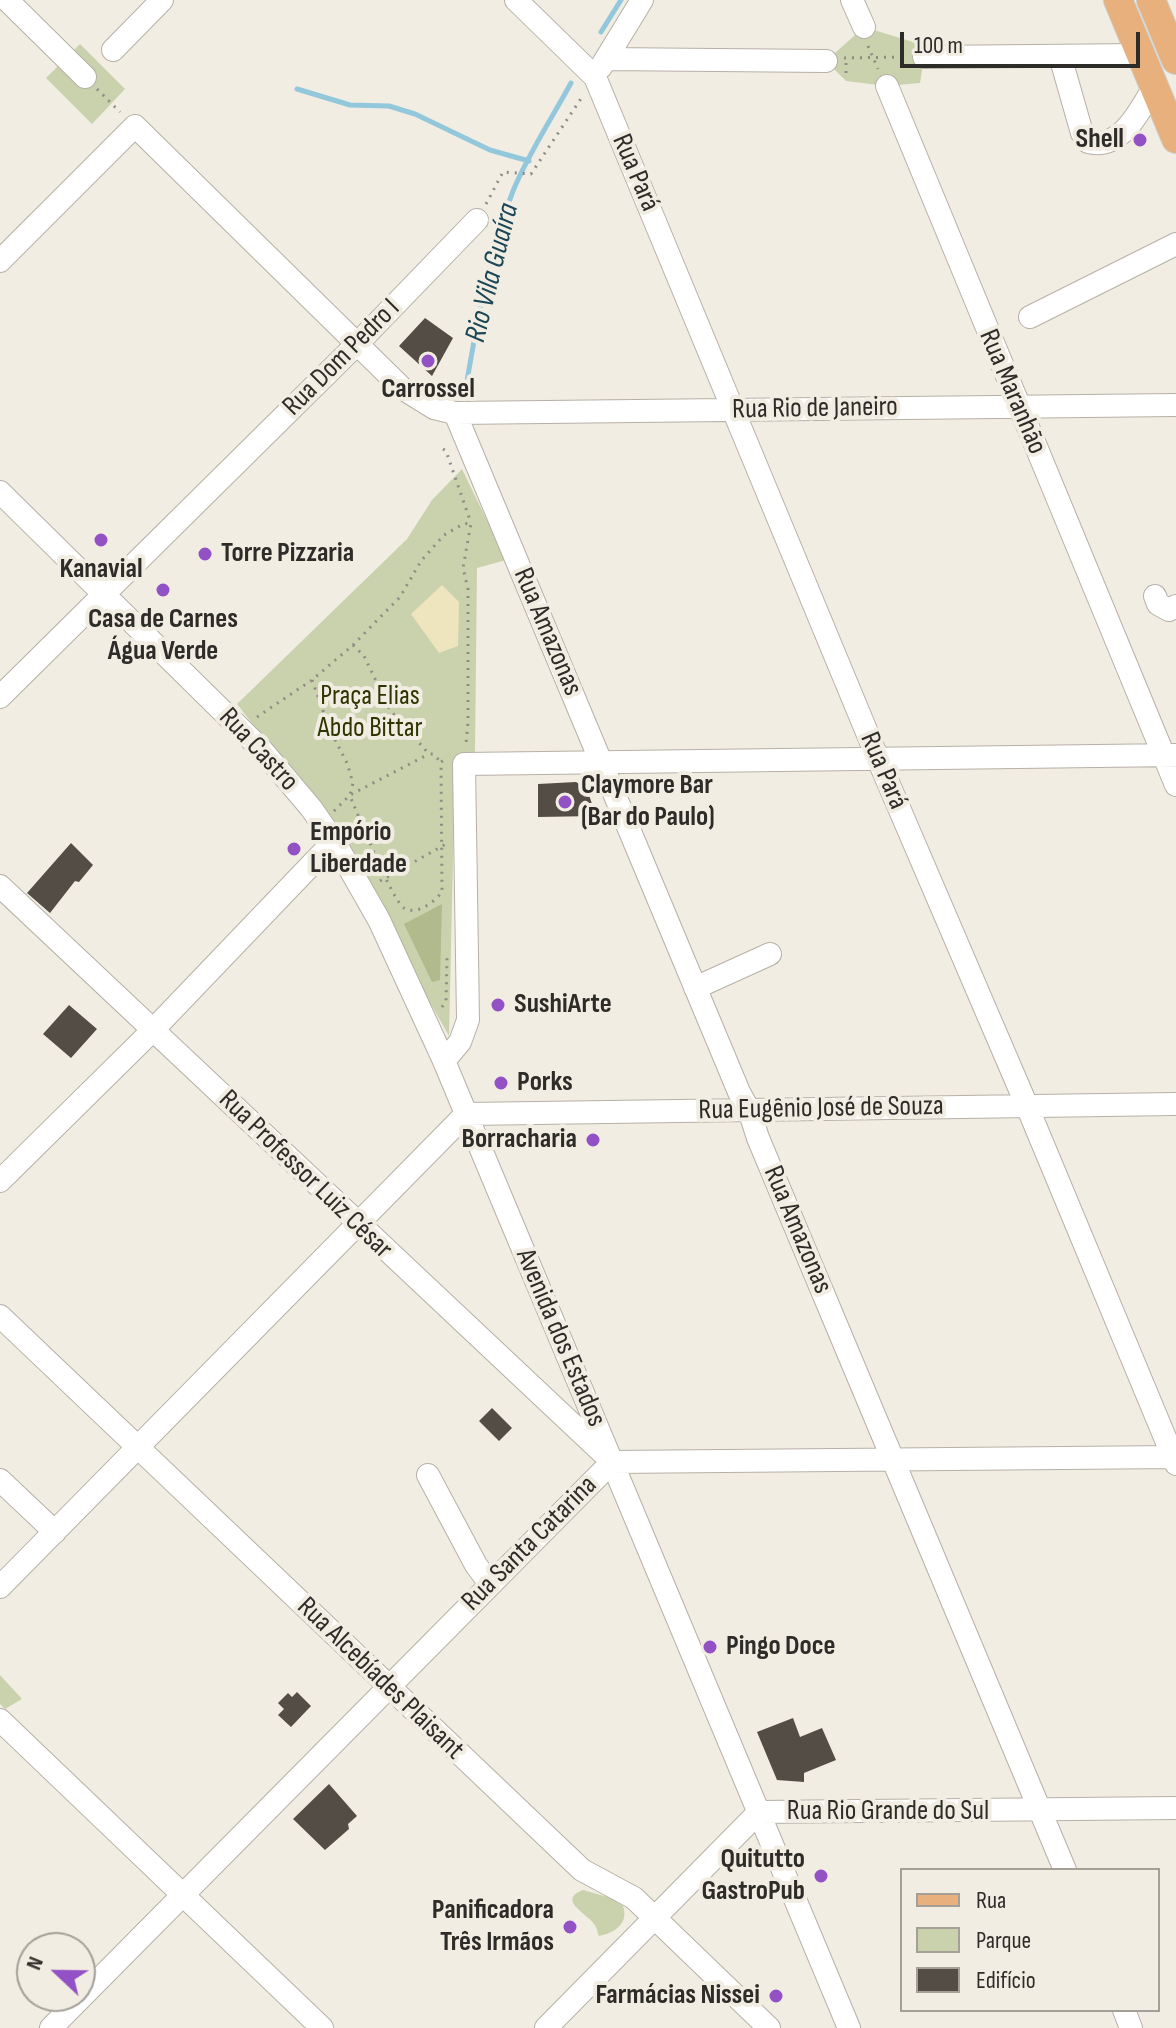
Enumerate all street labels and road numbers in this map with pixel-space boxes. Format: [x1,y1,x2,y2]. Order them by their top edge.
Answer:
street label: Rua Pará [604,129,666,217]
street label: Rua Dom Pedro I [276,292,408,424]
street label: Rua Maranhão [971,325,1053,459]
street label: Rua Rio de Janeiro [732,391,898,427]
street label: Rua Amazonas [505,563,589,701]
street label: Rua Castro [211,701,305,799]
street label: Rua Pará [852,727,914,815]
street label: Rua Professor Luiz César [211,1084,399,1266]
street label: Rua Eugênio José de Souza [698,1090,944,1128]
street label: Rua Amazonas [755,1161,839,1299]
street label: Avenida dos Estados [508,1244,612,1432]
street label: Rua Santa Catarina [455,1469,605,1619]
street label: Rua Alcebíades Plaisant [289,1591,471,1767]
street label: Rua Rio Grande do Sul [787,1795,989,1829]

